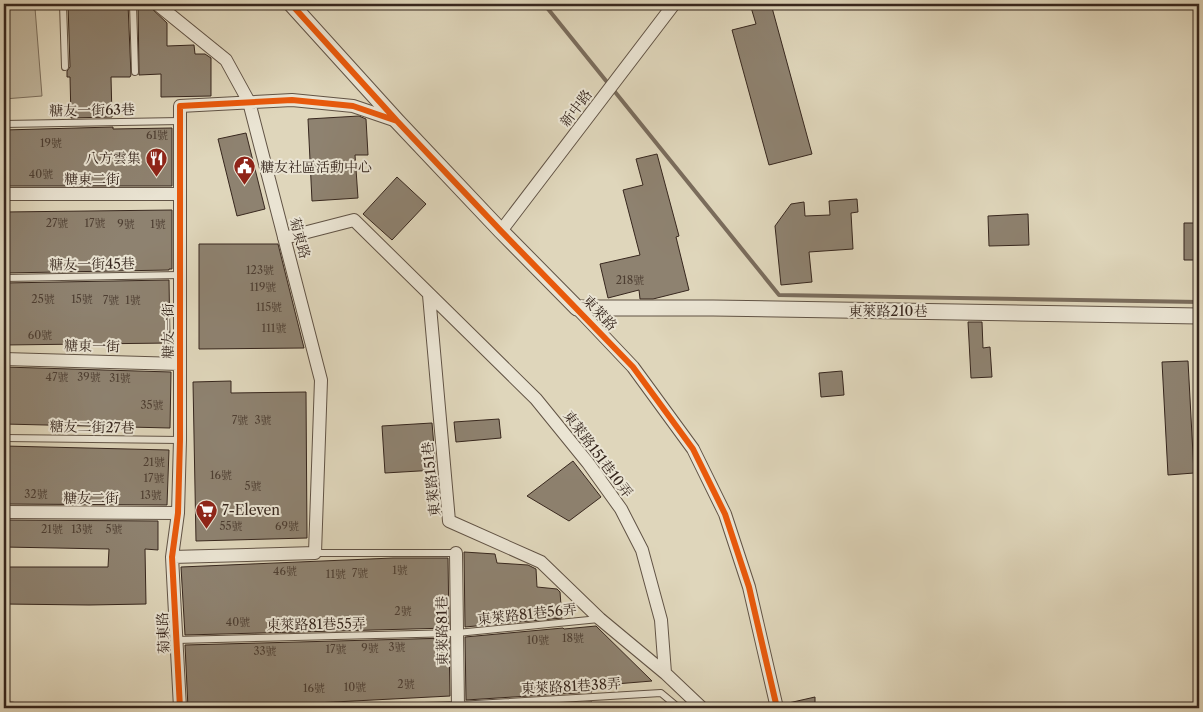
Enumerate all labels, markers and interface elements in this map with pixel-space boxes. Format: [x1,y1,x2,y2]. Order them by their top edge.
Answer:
street label: 新中路 [556,86,596,130]
street label: 糖友一街63巷 [49,100,135,120]
house number: 61號 [146,128,168,142]
house number: 19號 [40,136,62,150]
restaurant icon: 八方雲集 [145,146,169,177]
place label: 八方雲集 [85,149,141,167]
public building icon: 糖友社區活動中心 [232,155,256,186]
place label: 糖友社區活動中心 [260,158,372,176]
house number: 40號 [29,167,53,181]
street label: 糖東二街 [64,170,120,188]
street label: 菊東路 [286,215,314,261]
house number: 27號 [46,216,68,230]
house number: 17號 [84,216,106,230]
house number: 9號 [117,217,135,231]
house number: 1號 [150,217,166,231]
street label: 糖友一街45巷 [49,254,135,274]
house number: 123號 [246,263,274,277]
house number: 218號 [616,273,644,287]
house number: 119號 [250,280,276,294]
house number: 25號 [31,292,55,306]
house number: 15號 [71,292,93,306]
street label: 東萊路 [579,292,621,334]
house number: 7號 [103,293,119,307]
house number: 1號 [125,293,141,307]
house number: 115號 [256,300,282,314]
street label: 東萊路210巷 [849,302,927,320]
street label: 糖友一街 [159,303,177,359]
house number: 111號 [262,321,286,335]
house number: 60號 [28,328,52,342]
street label: 糖東一街 [64,337,120,355]
house number: 47號 [46,370,68,384]
house number: 39號 [77,370,101,384]
house number: 31號 [109,371,131,385]
house number: 35號 [140,398,164,412]
street label: 東萊路151巷10弄 [559,407,637,501]
house number: 7號 [232,413,248,427]
house number: 3號 [254,413,272,427]
street label: 糖友二街27巷 [49,417,135,437]
street label: 東萊路151巷 [418,441,444,517]
house number: 21號 [143,455,165,469]
house number: 16號 [210,468,232,482]
house number: 17號 [143,471,165,485]
house number: 5號 [245,479,261,493]
house number: 32號 [24,487,48,501]
house number: 13號 [140,488,162,502]
street label: 糖友二街 [63,489,119,507]
supermarket icon: 7-Eleven [194,498,218,529]
place label: 7-Eleven [222,501,280,519]
house number: 55號 [220,519,242,533]
house number: 69號 [275,519,299,533]
house number: 21號 [41,522,63,536]
house number: 13號 [71,522,93,536]
house number: 5號 [106,522,122,536]
house number: 1號 [392,563,408,577]
house number: 46號 [273,564,297,578]
house number: 7號 [352,566,368,580]
house number: 11號 [326,567,346,581]
street label: 東萊路81巷 [432,596,452,666]
street label: 東萊路81巷56弄 [476,600,578,628]
house number: 2號 [394,604,412,618]
street label: 菊東路 [153,612,173,654]
street label: 東萊路81巷55弄 [266,614,366,634]
house number: 40號 [226,615,250,629]
house number: 18號 [562,631,584,645]
house number: 10號 [527,633,549,647]
house number: 3號 [388,640,406,654]
house number: 9號 [361,641,379,655]
house number: 17號 [325,642,347,656]
house number: 33號 [253,644,277,658]
street label: 東萊路81巷38弄 [521,674,621,698]
house number: 2號 [397,677,415,691]
house number: 10號 [344,680,366,694]
house number: 16號 [303,681,325,695]

